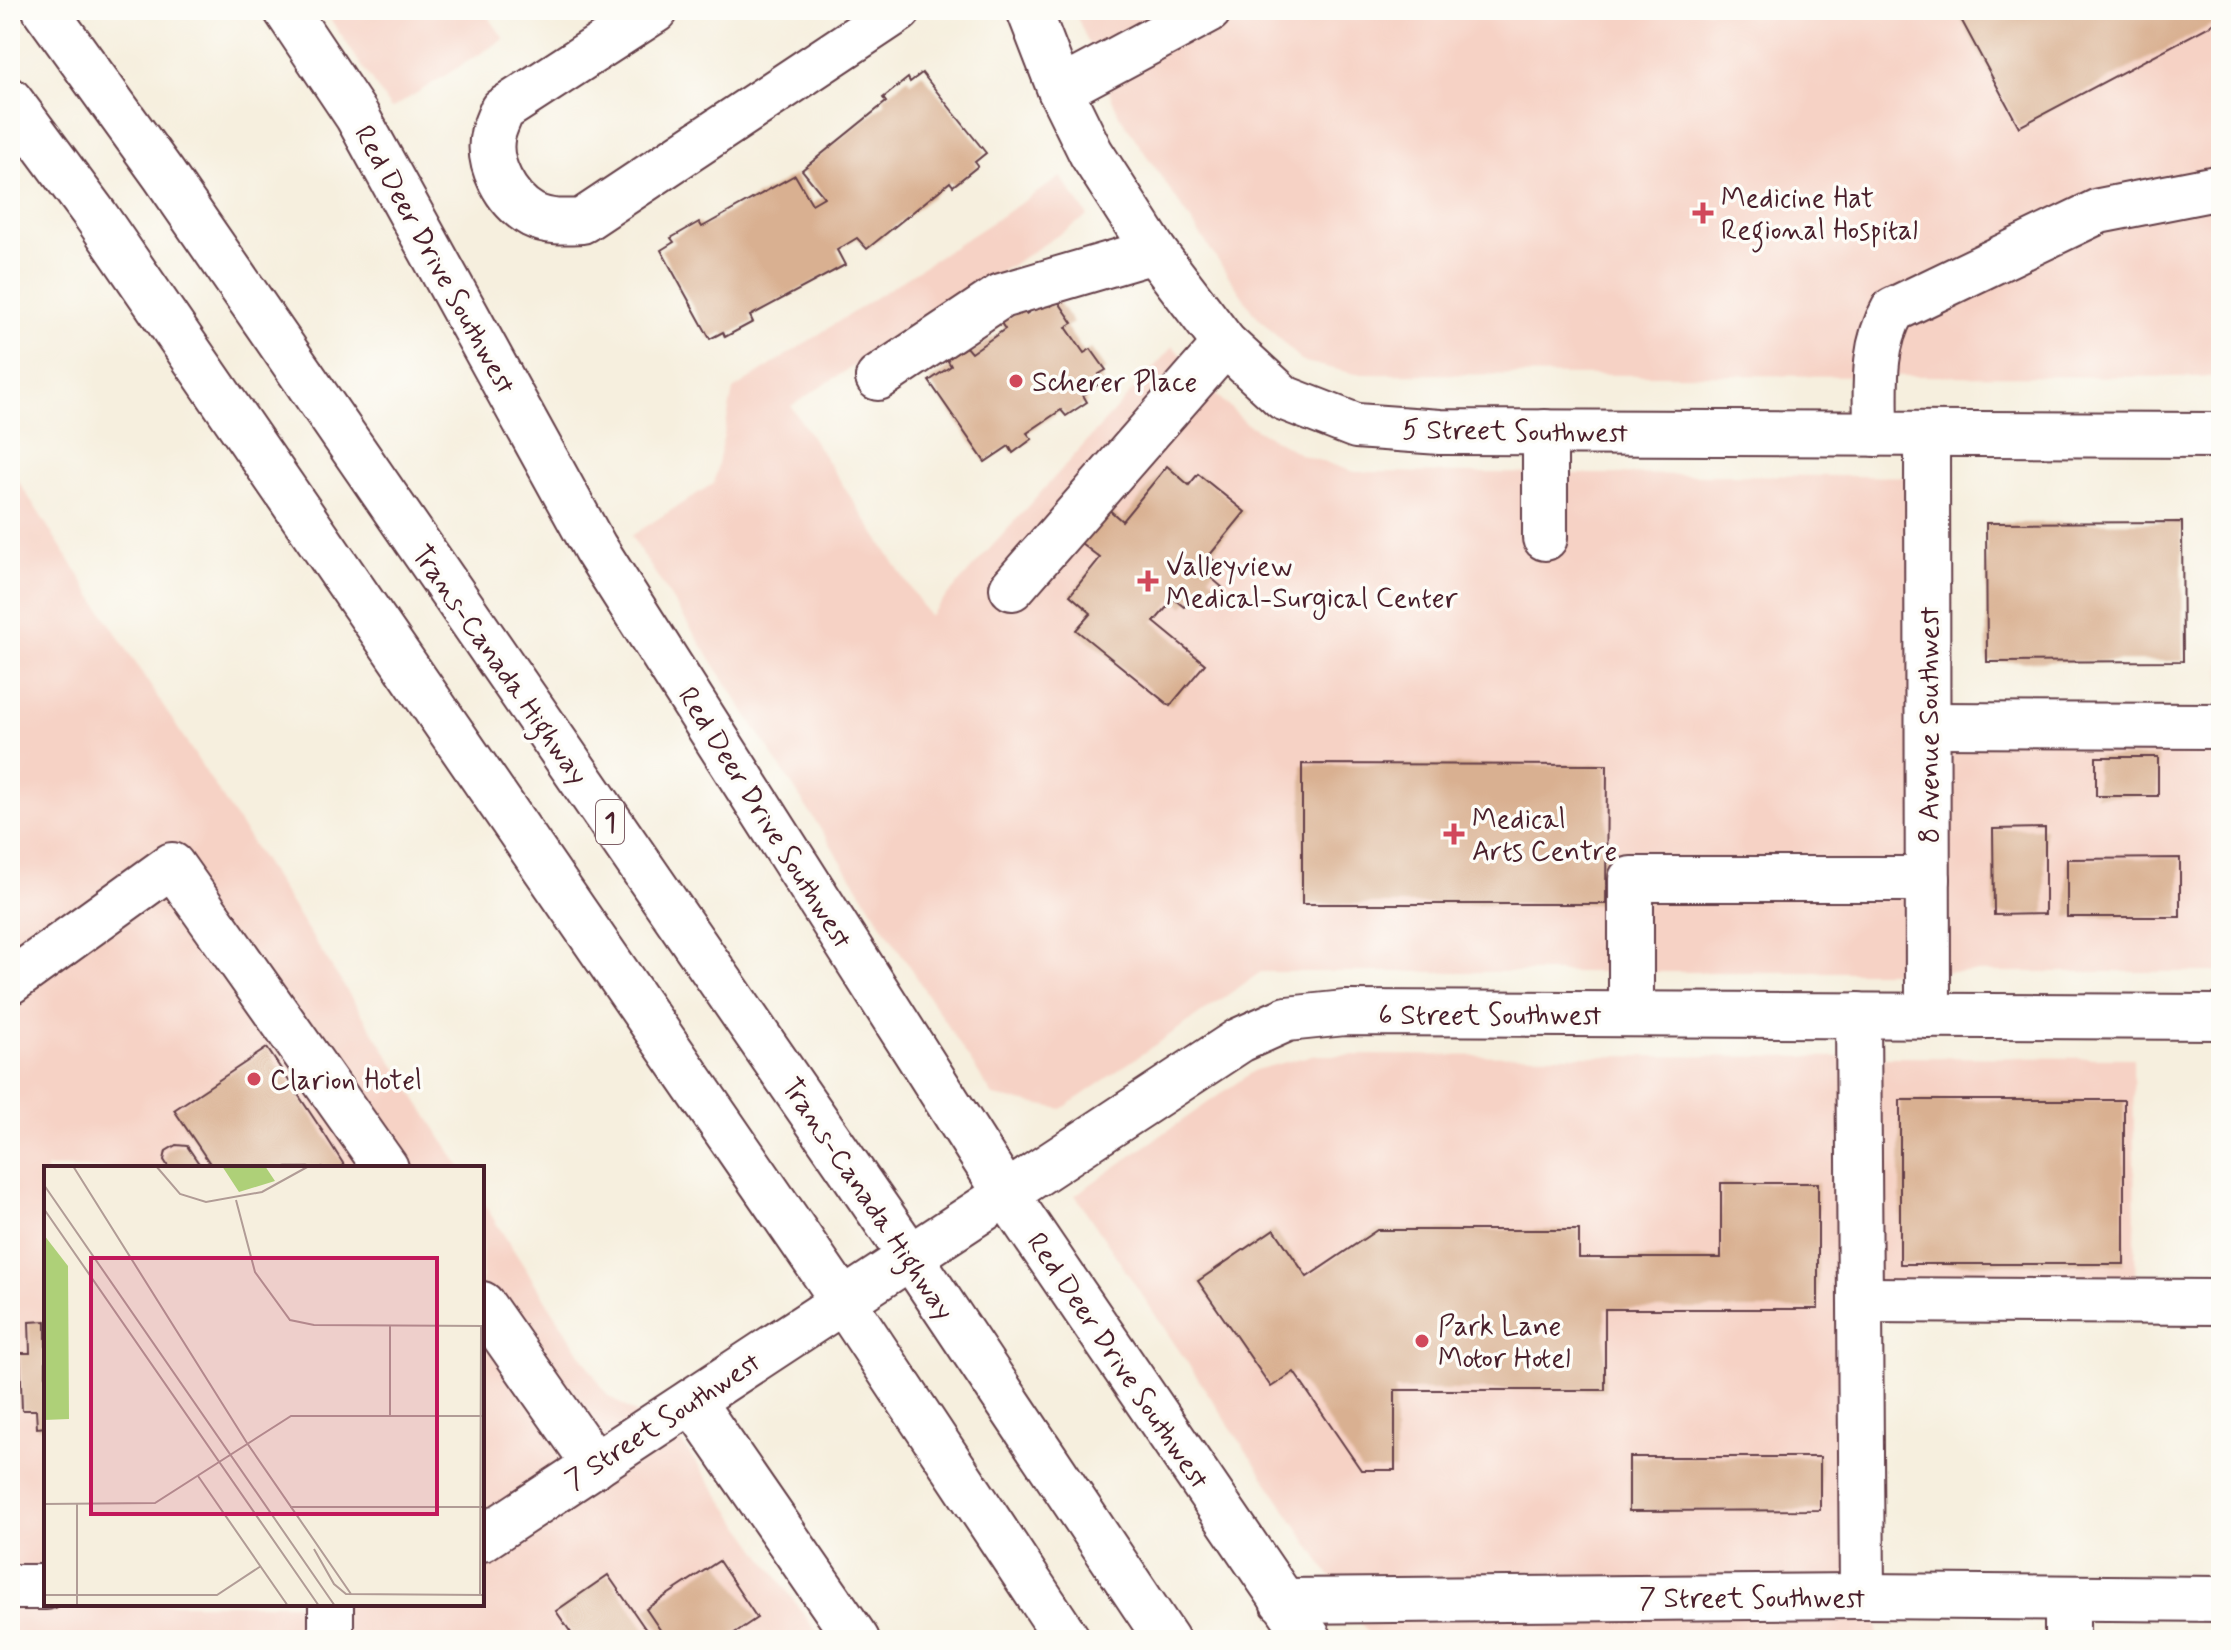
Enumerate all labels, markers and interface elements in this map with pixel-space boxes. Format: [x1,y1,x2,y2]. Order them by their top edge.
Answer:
street label: Red Deer Drive Southwest [344,119,523,402]
place label: Medicine Hat Regional Hospital [1721,181,1918,253]
marker: Medicine Hat Regional Hospital [1692,202,1714,224]
place label: Scherer Place [1032,365,1197,402]
marker: Scherer Place [1007,372,1025,390]
street label: 5 Street Southwest [1402,412,1629,453]
street label: Trans-Canada Highway [400,538,596,794]
place label: Valleyview Medical-Surgical Center [1166,549,1459,620]
marker: Valleyview Medical-Surgical Center [1137,570,1159,592]
street label: 8 Avenue Southwest [1912,606,1949,844]
street label: Red Deer Drive Southwest [668,681,860,957]
road number: 1 [596,800,624,844]
place label: Medical Arts Centre [1472,802,1617,871]
marker: Medical Arts Centre [1443,823,1465,845]
street label: 6 Street Southwest [1378,998,1602,1035]
place label: Clarion Hotel [270,1063,422,1100]
marker: Clarion Hotel [245,1070,263,1088]
street label: Trans-Canada Highway [769,1071,962,1330]
inset map [44,1166,484,1606]
street label: Red Deer Drive Southwest [1017,1226,1217,1497]
place label: Park Lane Motor Hotel [1438,1309,1571,1378]
marker: Park Lane Motor Hotel [1413,1332,1431,1350]
street label: 7 Street Southwest [558,1345,769,1499]
street label: 7 Street Southwest [1639,1581,1866,1618]

